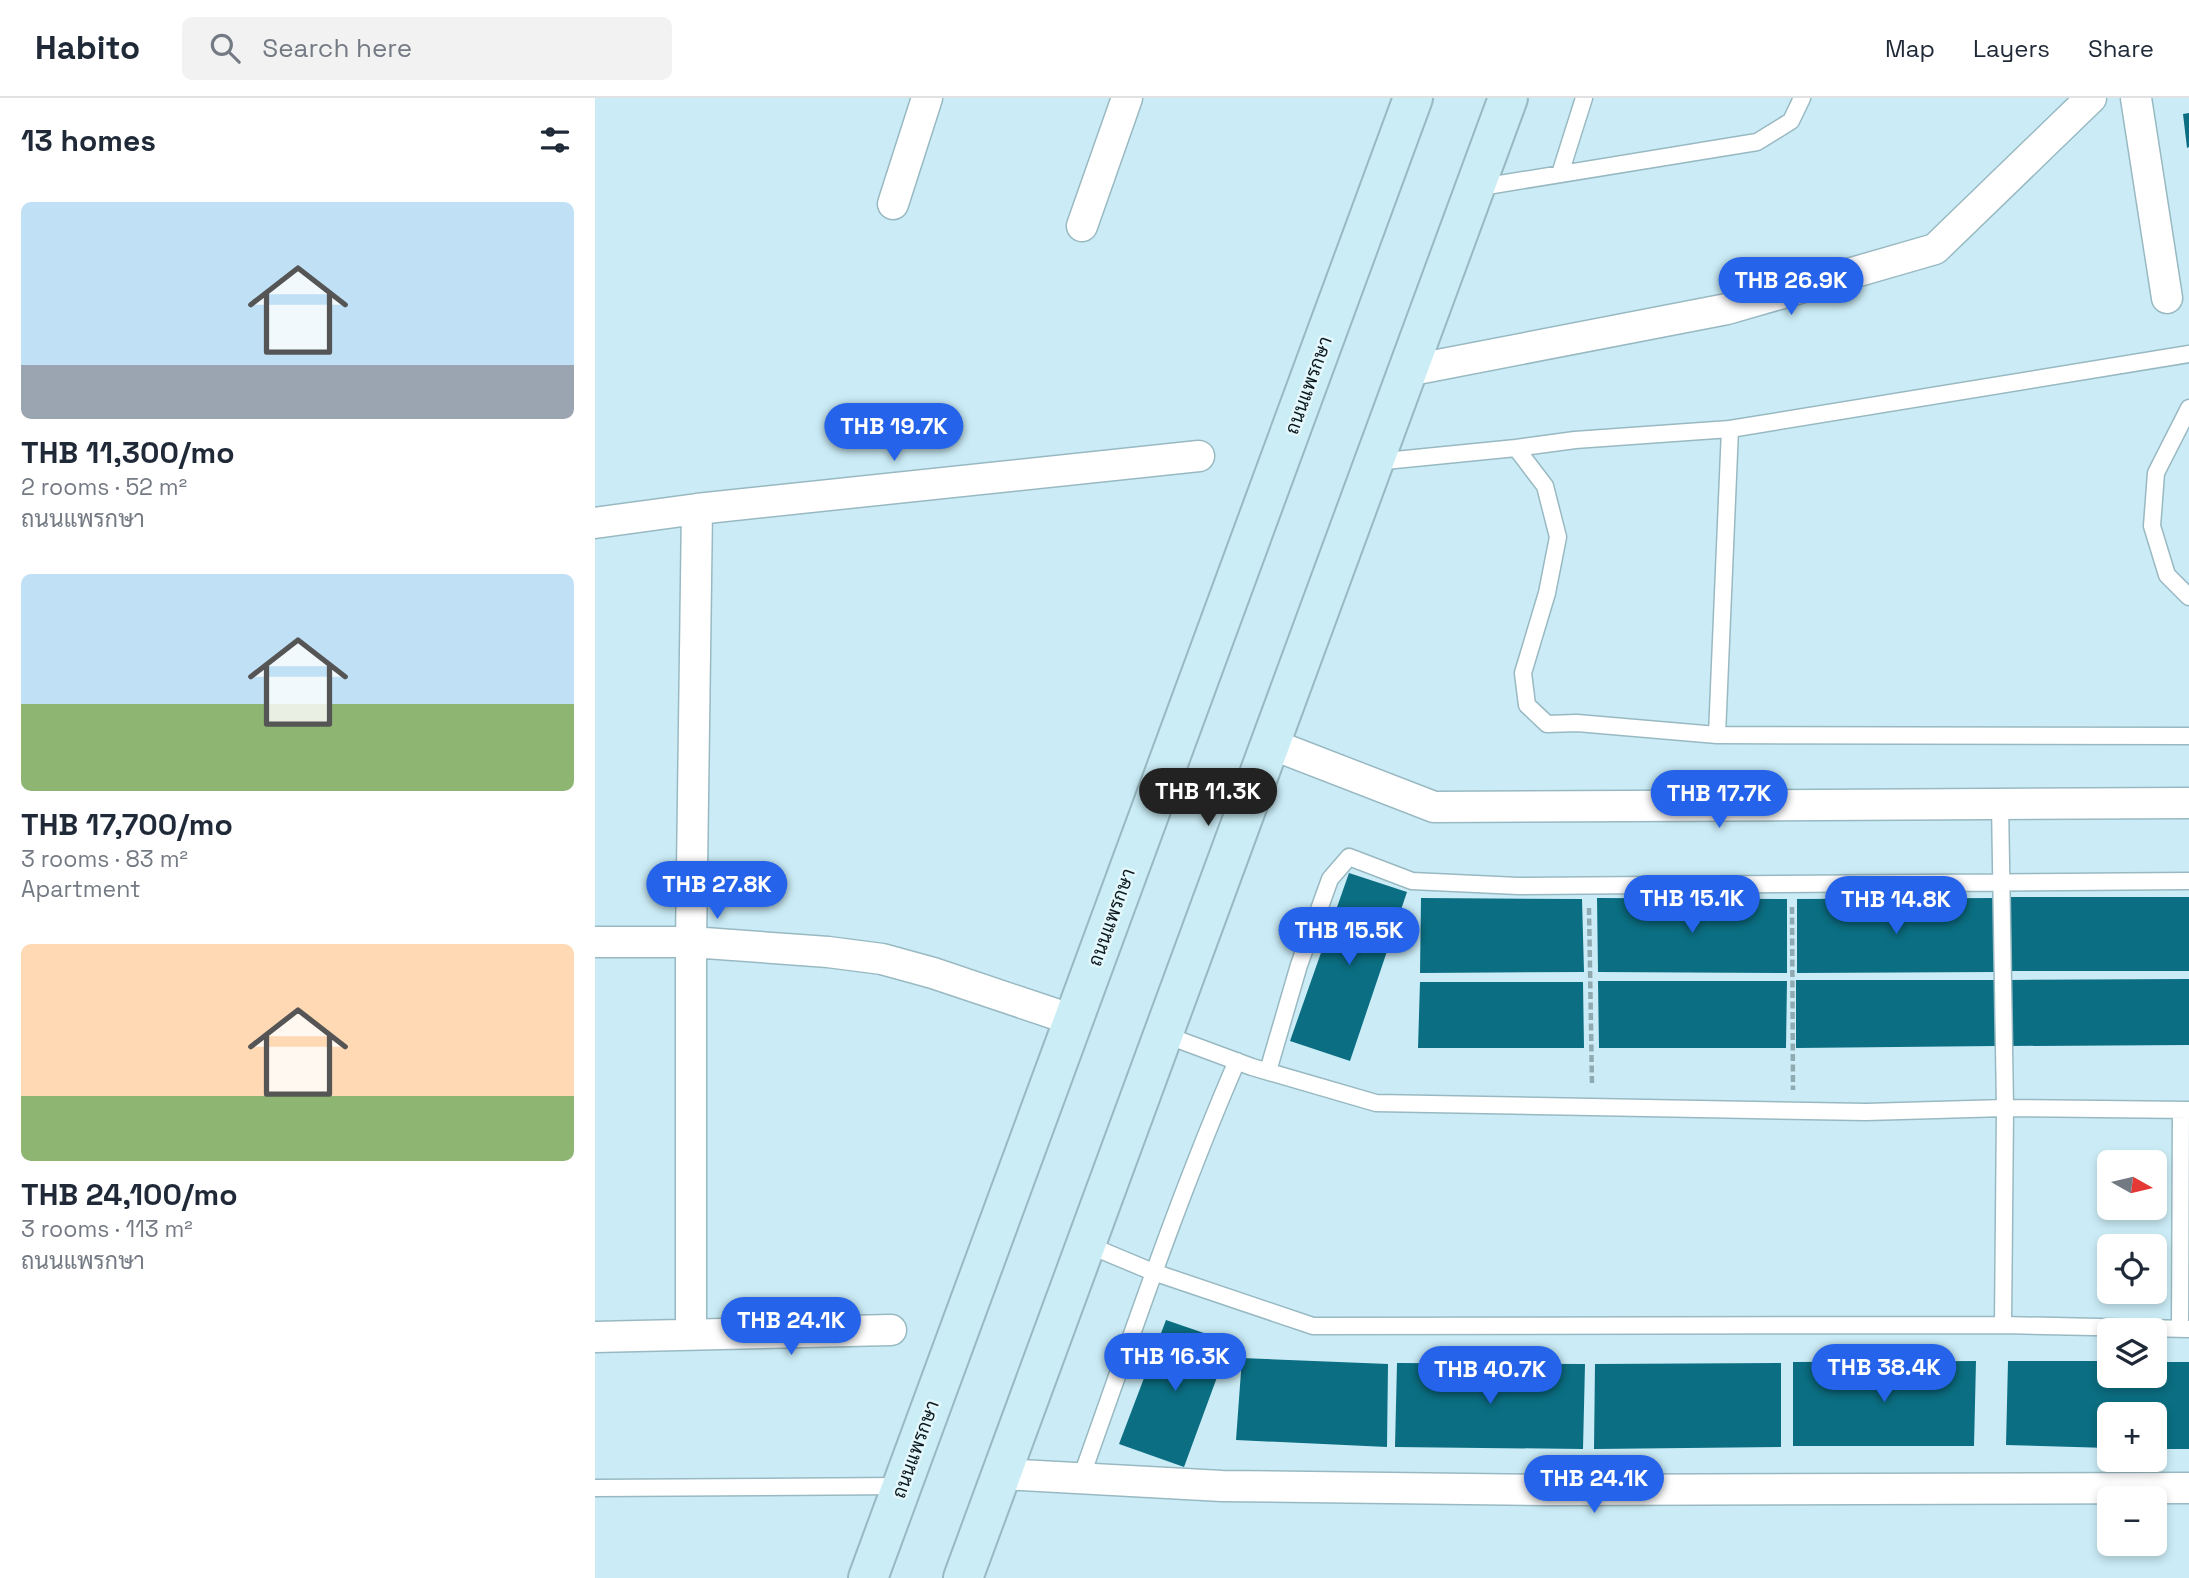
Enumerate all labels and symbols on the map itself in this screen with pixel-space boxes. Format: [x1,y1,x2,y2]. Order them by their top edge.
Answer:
pin: THB 26.9K [1711,258,1871,317]
street label: ถนนแพรกษา [1279,333,1338,437]
pin: THB 19.7K [814,404,974,463]
pin: THB 11.3K [1128,768,1288,828]
pin: THB 17.7K [1639,770,1799,830]
pin: THB 27.8K [637,862,797,921]
street label: ถนนแพรกษา [1082,865,1141,969]
pin: THB 15.1K [1612,876,1772,935]
pin: THB 14.8K [1816,876,1976,936]
pin: THB 15.5K [1269,908,1429,967]
north arrow [2097,1150,2167,1220]
pin: THB 24.1K [711,1298,871,1357]
pin: THB 16.3K [1095,1334,1255,1393]
pin: THB 38.4K [1804,1344,1964,1404]
pin: THB 40.7K [1410,1346,1570,1406]
street label: ถนนแพรกษา [886,1397,945,1501]
pin: THB 24.1K [1514,1456,1674,1515]

